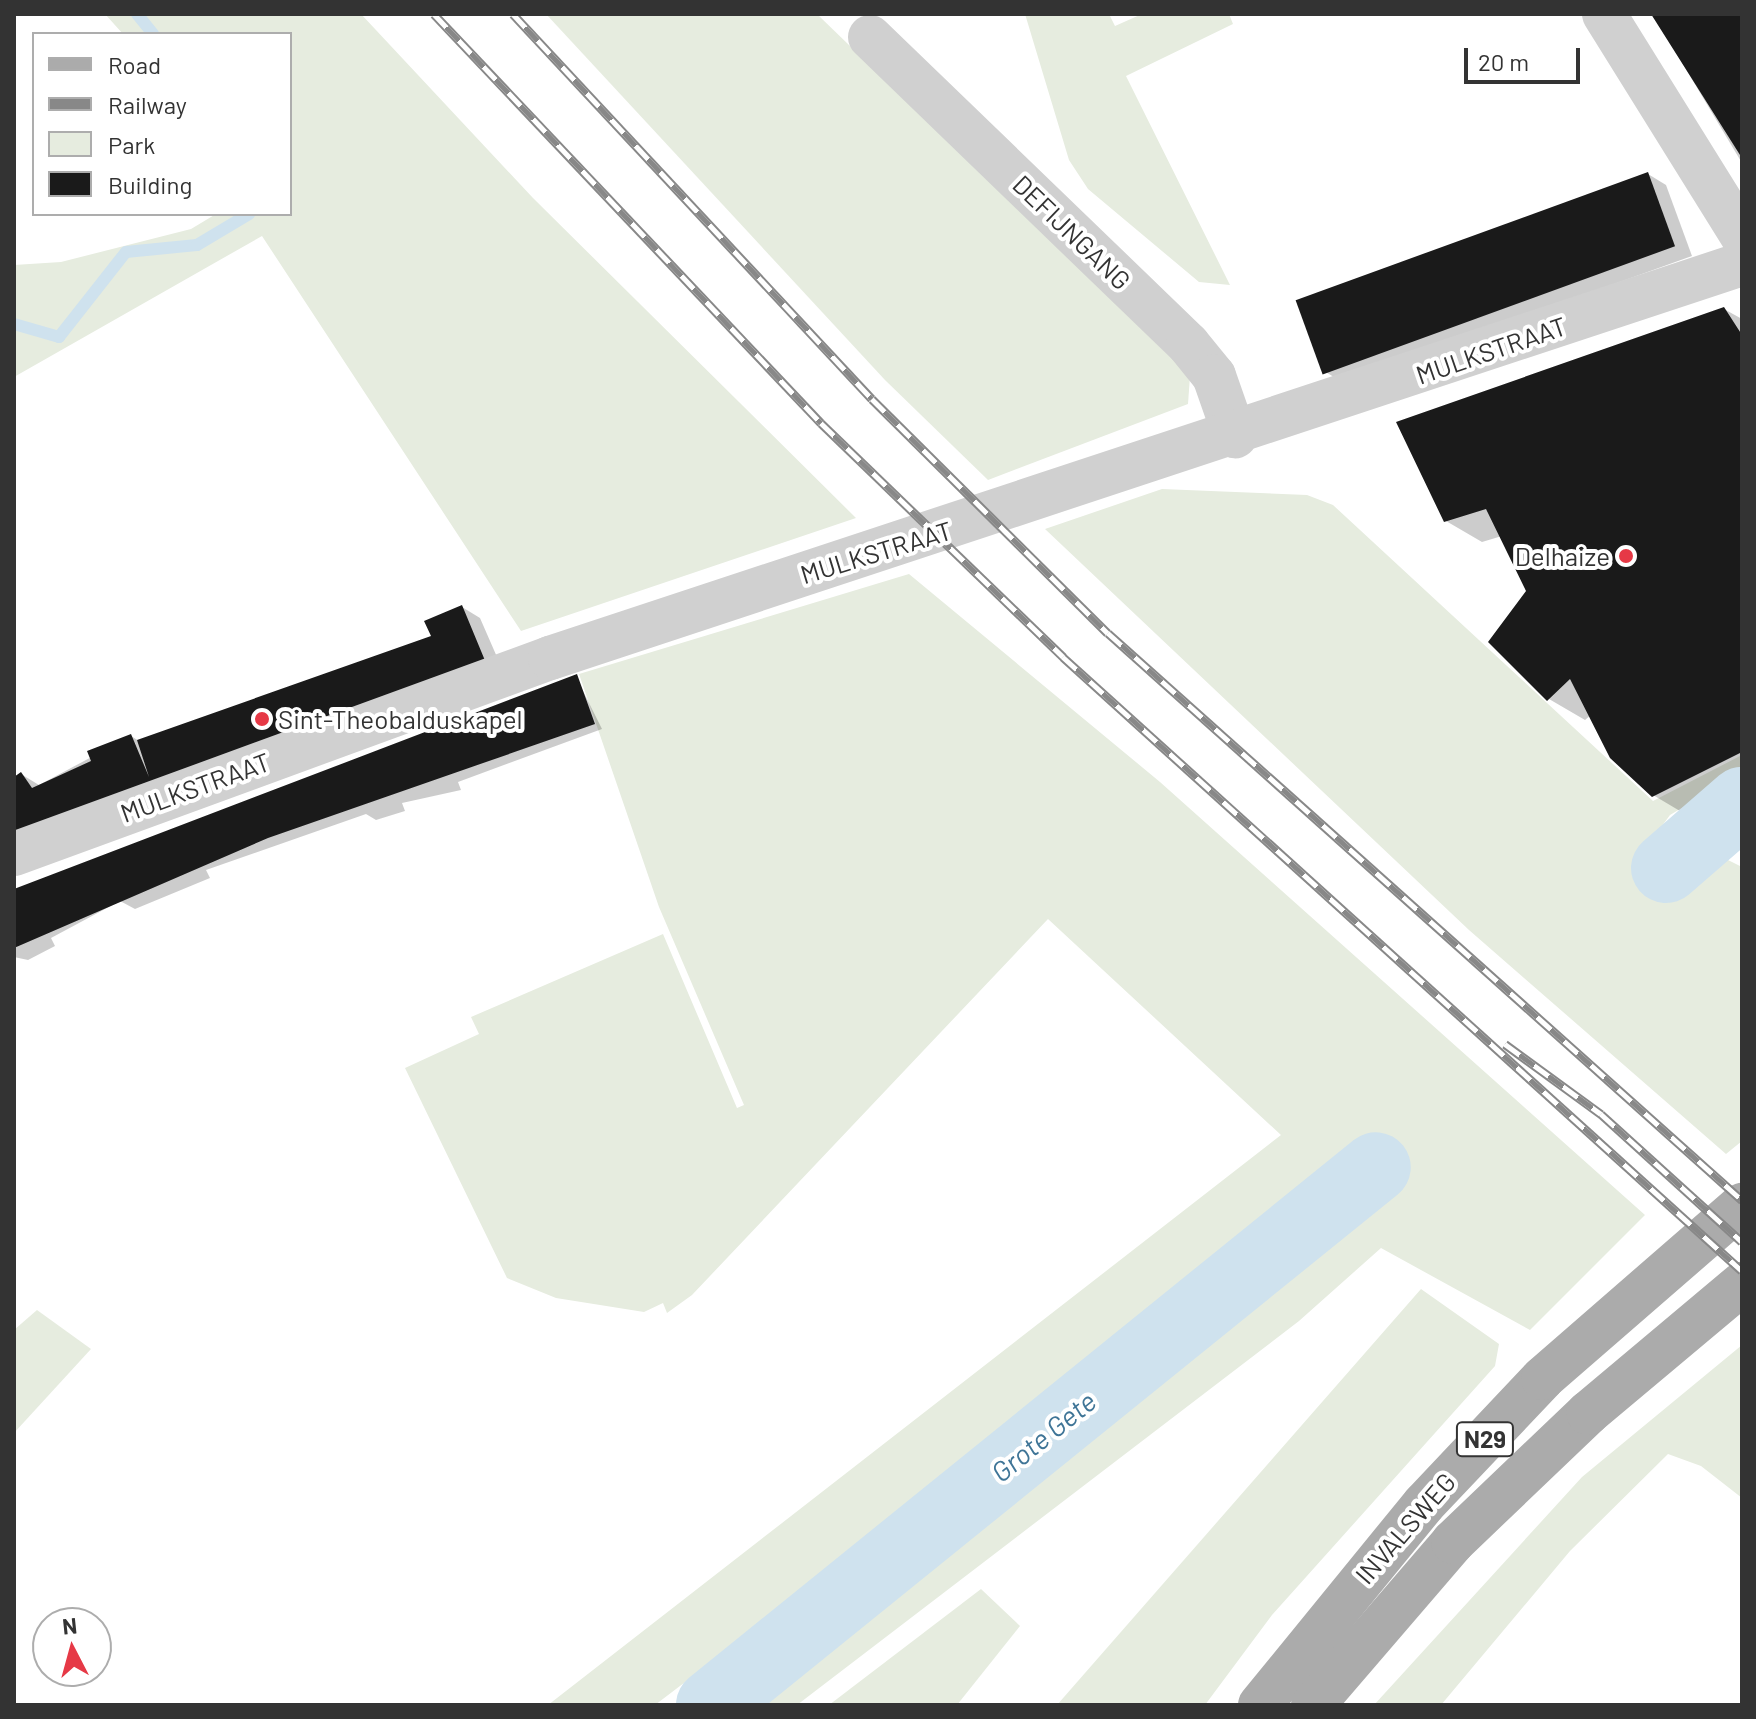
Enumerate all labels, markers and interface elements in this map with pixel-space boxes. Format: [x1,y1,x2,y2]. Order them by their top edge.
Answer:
legend [32,32,292,216]
scale bar [1468,32,1584,82]
text: 20 m [1478,47,1529,76]
text: Road [108,50,161,79]
text: Railway [108,90,187,119]
text: Park [108,130,155,159]
street label: DEFIJNGANG [1007,168,1137,296]
text: Building [108,170,192,199]
street label: MULKSTRAAT [1412,310,1570,390]
street label: MULKSTRAAT [796,514,956,590]
place label: Delhaize [1515,540,1610,572]
marker: Delhaize [1617,547,1635,565]
place label: Sint-Theobalduskapel [278,703,523,735]
marker: Sint-Theobalduskapel [253,710,271,728]
street label: MULKSTRAAT [116,746,274,828]
water label: Grote Gete [984,1384,1102,1488]
road number: N29 [1455,1419,1515,1459]
street label: INVALSWEG [1348,1466,1462,1590]
north arrow [32,1607,112,1687]
text: N [61,1611,78,1639]

